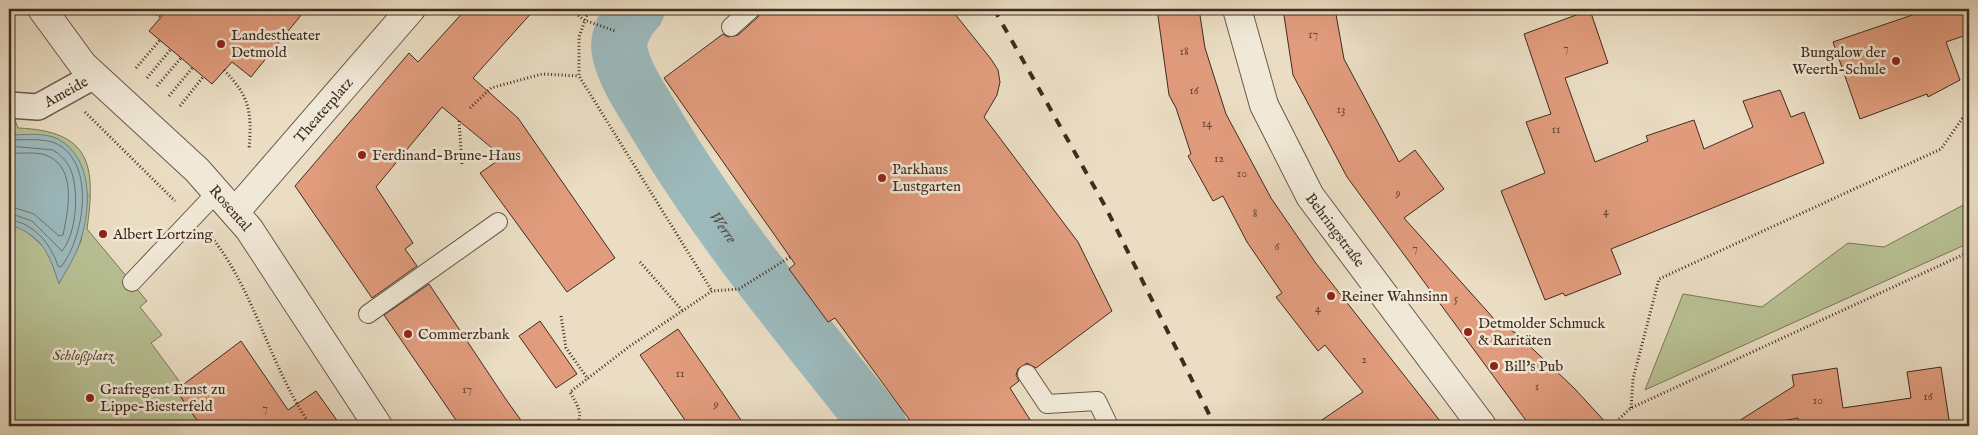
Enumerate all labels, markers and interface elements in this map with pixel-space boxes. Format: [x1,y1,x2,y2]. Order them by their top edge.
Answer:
place label: Landestheater Detmold [231,26,321,62]
house number: 17 [1308,27,1318,42]
marker: Landestheater Detmold [215,38,227,50]
house number: 7 [1563,41,1569,56]
place label: Bungalow der Weerth-Schule [1792,43,1886,79]
house number: 18 [1179,44,1189,59]
marker: Bungalow der Weerth-Schule [1890,55,1902,67]
street label: Ameide [40,72,92,112]
street label: Theaterplatz [290,74,357,147]
house number: 16 [1189,83,1200,98]
house number: 13 [1337,102,1345,117]
house number: 14 [1202,116,1212,131]
house number: 11 [1552,122,1560,137]
place label: Ferdinand-Brune-Haus [372,146,521,165]
marker: Ferdinand-Brune-Haus [356,149,368,161]
house number: 12 [1214,151,1224,166]
place label: Parkhaus Lustgarten [892,160,961,196]
house number: 10 [1237,166,1247,181]
marker: Parkhaus Lustgarten [876,172,888,184]
street label: Rosental [205,181,256,236]
house number: 9 [1394,186,1401,201]
street label: Behringstraße [1301,189,1369,271]
house number: 4 [1603,204,1609,219]
house number: 8 [1253,206,1258,221]
water label: Werre [704,208,741,248]
place label: Albert Lortzing [112,225,214,244]
marker: Albert Lortzing [97,228,109,240]
house number: 6 [1274,239,1280,254]
house number: 7 [1412,241,1418,256]
place label: Reiner Wahnsinn [1341,287,1448,306]
marker: Reiner Wahnsinn [1325,290,1337,302]
house number: 5 [1454,291,1459,306]
house number: 4 [1315,301,1321,316]
place label: Detmolder Schmuck & Raritäten [1478,314,1606,350]
place label: Commerzbank [418,325,511,344]
marker: Detmolder Schmuck & Raritäten [1462,326,1474,338]
marker: Commerzbank [402,328,414,340]
park label: Schloßplatz [53,346,115,365]
house number: 2 [1361,352,1367,367]
place label: Bill's Pub [1504,357,1563,376]
marker: Bill's Pub [1488,360,1500,372]
house number: 11 [676,366,684,381]
house number: 1 [1535,379,1539,394]
place label: Grafregent Ernst zu Lippe-Biesterfeld [100,380,226,416]
house number: 17 [462,382,472,397]
house number: 16 [1923,389,1934,404]
marker: Grafregent Ernst zu Lippe-Biesterfeld [84,392,96,404]
house number: 10 [1813,393,1823,408]
house number: 9 [712,397,719,412]
house number: 7 [262,401,268,416]

